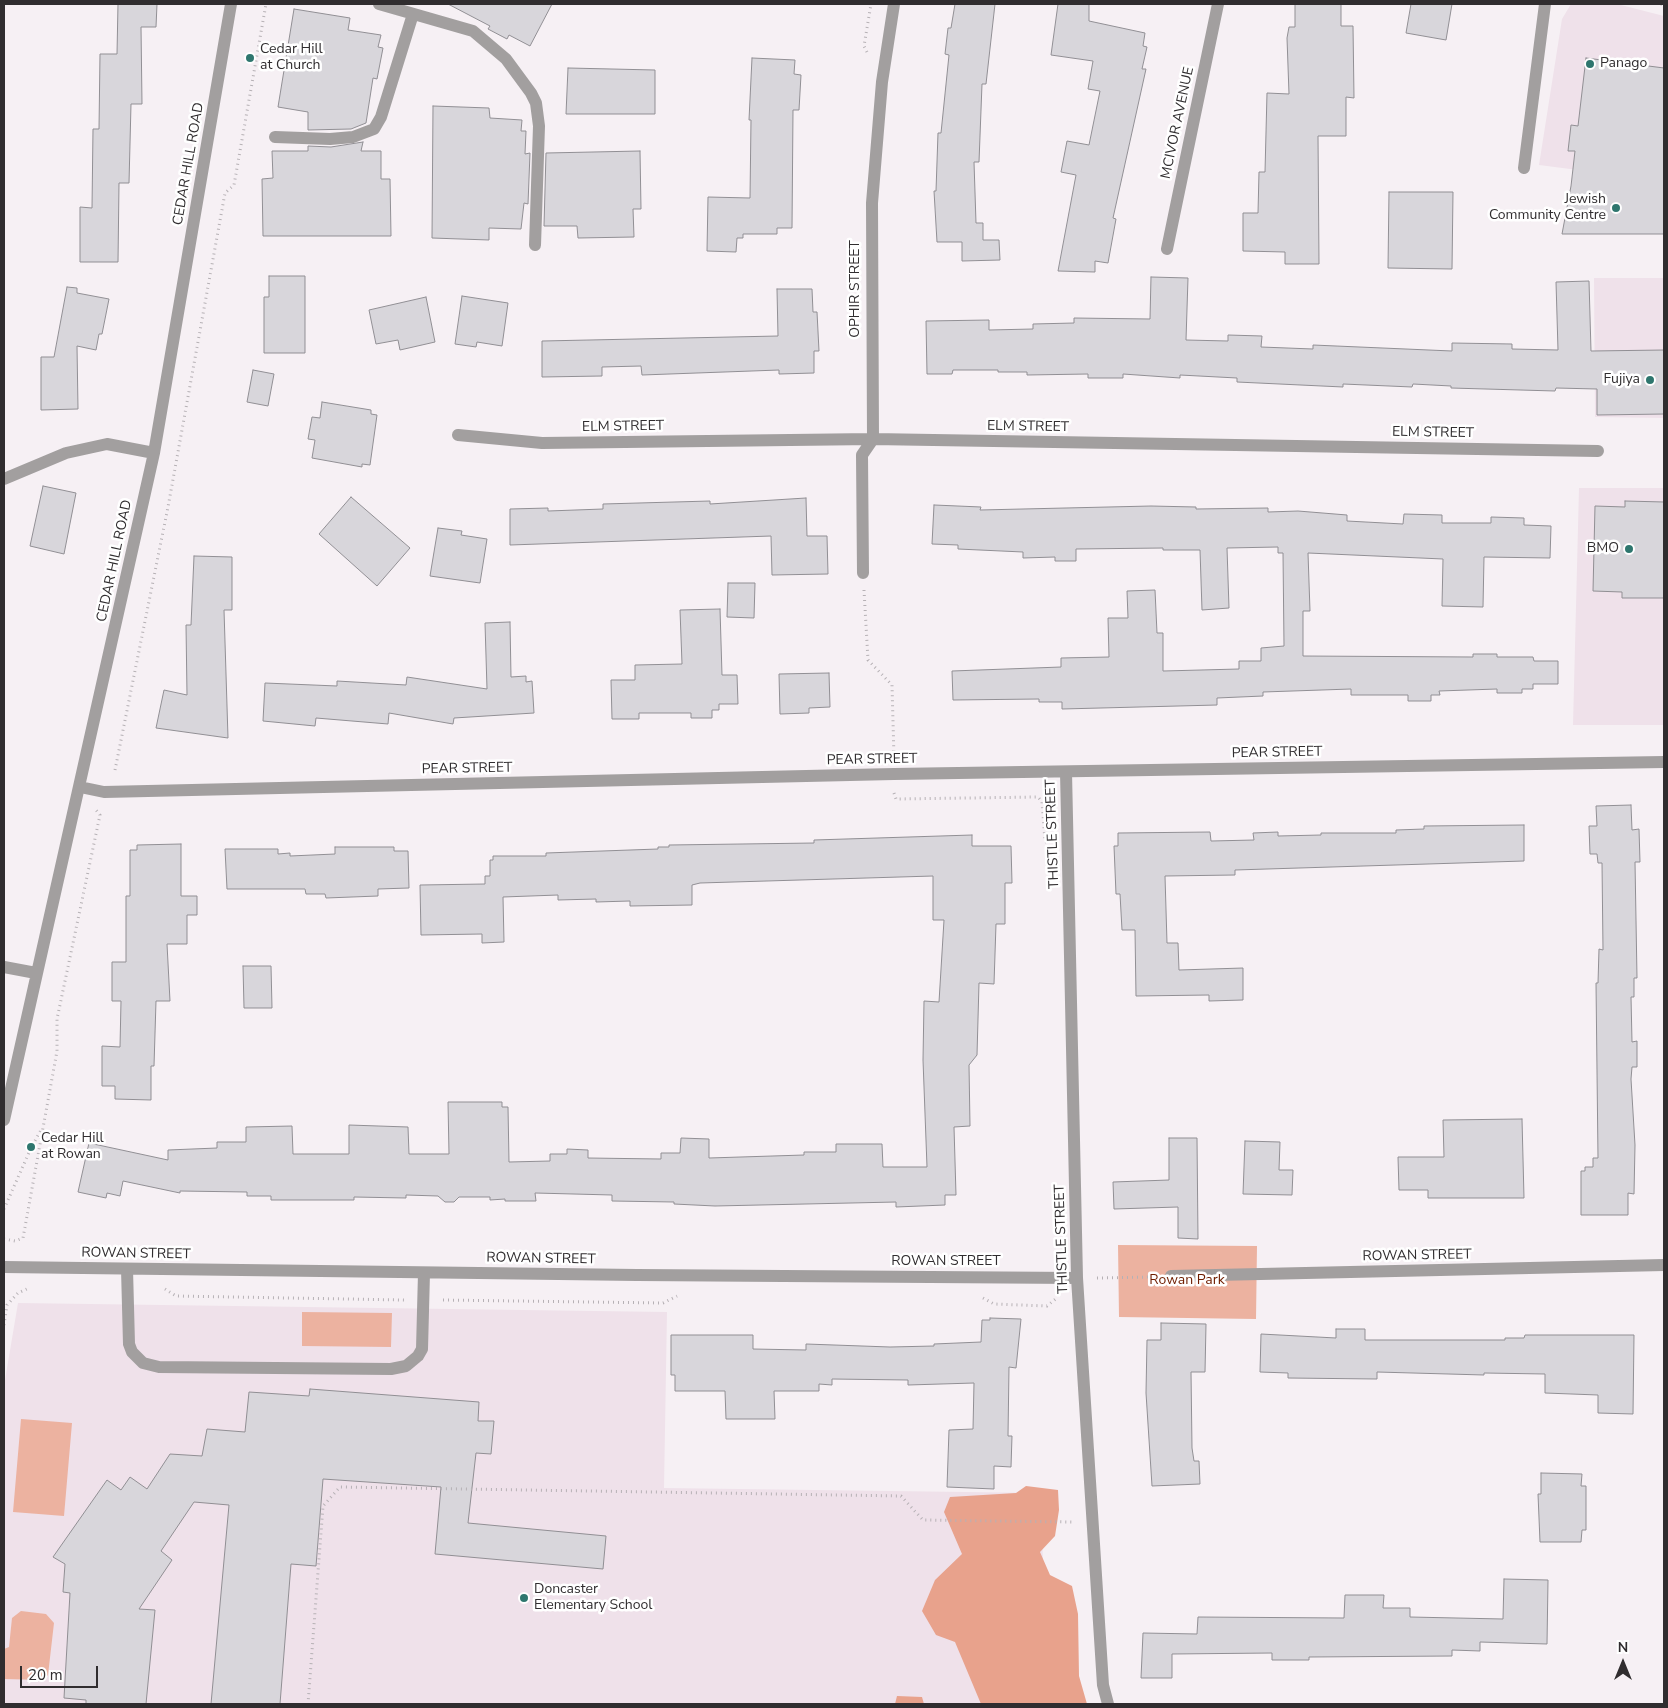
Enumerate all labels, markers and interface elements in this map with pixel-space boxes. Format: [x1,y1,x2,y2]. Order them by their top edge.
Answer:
place label: Cedar Hill at Church [260,42,323,74]
marker: Cedar Hill at Church [244,52,256,64]
place label: Panago [1600,56,1647,72]
marker: Panago [1584,58,1596,70]
street label: MCIVOR AVENUE [1158,65,1198,181]
street label: CEDAR HILL ROAD [170,101,208,227]
place label: Jewish Community Centre [1489,192,1606,224]
marker: Jewish Community Centre [1610,202,1622,214]
street label: OPHIR STREET [848,240,864,338]
place label: Fujiya [1604,372,1640,388]
marker: Fujiya [1644,374,1656,386]
street label: ELM STREET [582,418,664,436]
street label: ELM STREET [987,418,1069,436]
street label: ELM STREET [1392,424,1474,442]
street label: CEDAR HILL ROAD [94,498,136,624]
place label: BMO [1587,541,1619,557]
marker: BMO [1623,543,1635,555]
street label: PEAR STREET [1231,744,1323,762]
street label: PEAR STREET [826,751,918,769]
street label: PEAR STREET [421,760,513,778]
street label: THISTLE STREET [1043,779,1063,889]
place label: Cedar Hill at Rowan [41,1131,104,1164]
marker: Cedar Hill at Rowan [25,1141,37,1153]
street label: THISTLE STREET [1052,1184,1072,1294]
street label: ROWAN STREET [81,1245,191,1263]
street label: ROWAN STREET [1362,1247,1472,1265]
street label: ROWAN STREET [486,1250,596,1268]
street label: ROWAN STREET [891,1254,1001,1270]
park label: Rowan Park [1149,1273,1225,1289]
place label: Doncaster Elementary School [534,1582,652,1614]
marker: Doncaster Elementary School [518,1592,530,1604]
north arrow [1598,1638,1648,1688]
text: N [1618,1638,1628,1657]
scale bar [22,1656,100,1688]
text: 20 m [28,1665,63,1685]

